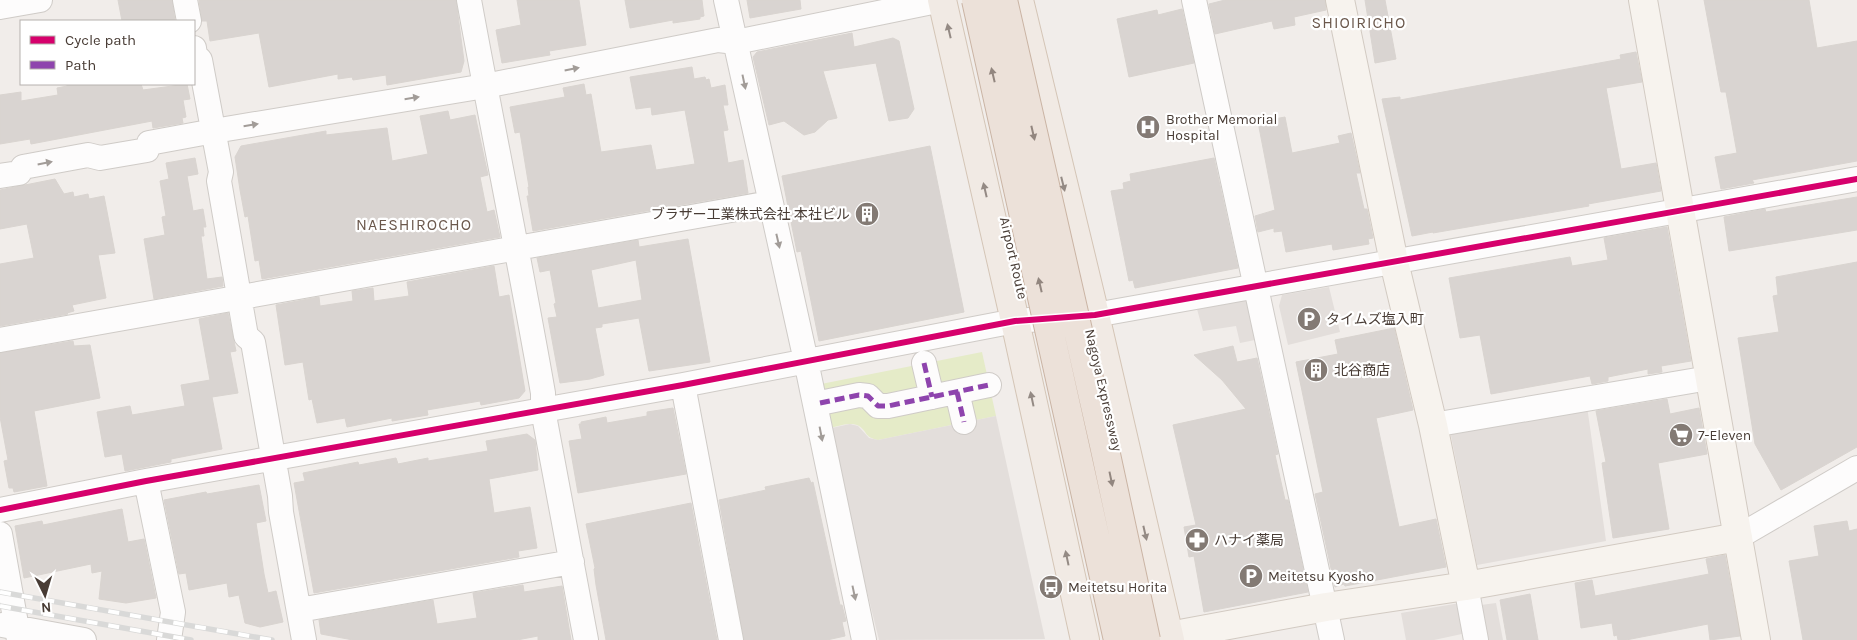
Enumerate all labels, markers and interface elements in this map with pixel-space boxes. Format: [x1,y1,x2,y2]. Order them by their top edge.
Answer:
district label: SHIOIRICHO [1312,13,1406,32]
legend [20,20,195,85]
one-way arrow [945,24,953,39]
text: Cycle path [65,31,136,49]
text: Path [65,56,96,74]
one-way arrow [564,65,579,73]
one-way arrow [988,67,996,83]
one-way arrow [740,74,748,89]
one-way arrow [404,94,420,102]
place label: Brother Memorial Hospital [1166,111,1277,144]
hospital icon: Brother Memorial Hospital [1135,114,1161,140]
one-way arrow [244,120,260,128]
one-way arrow [1029,125,1037,140]
one-way arrow [37,158,53,166]
one-way arrow [1059,176,1067,191]
one-way arrow [981,182,989,197]
building icon: ブラザー工業株式会社 本社ビル [854,201,880,227]
place label: ブラザー工業株式会社 本社ビル [651,206,850,223]
district label: NAESHIROCHO [356,215,472,234]
street label: Airport Route [996,215,1031,301]
one-way arrow [775,233,783,249]
one-way arrow [1036,277,1044,292]
parking icon: タイムズ塩入町 [1296,306,1322,332]
place label: タイムズ塩入町 [1326,311,1424,328]
street label: Nagoya Expressway [1081,327,1126,453]
building icon: 北谷商店 [1303,357,1329,383]
place label: 北谷商店 [1334,362,1390,379]
one-way arrow [1028,392,1036,407]
supermarket icon: 7-Eleven [1668,422,1694,448]
one-way arrow [817,426,825,442]
place label: 7-Eleven [1698,427,1751,444]
one-way arrow [1108,472,1116,488]
one-way arrow [1141,525,1149,541]
pharmacy icon: ハナイ薬局 [1184,527,1210,553]
place label: ハナイ薬局 [1214,532,1284,549]
one-way arrow [1063,551,1071,566]
parking icon: Meitetsu Kyosho [1238,563,1264,589]
place label: Meitetsu Kyosho [1268,568,1374,585]
north arrow [20,570,70,620]
bus stop icon: Meitetsu Horita [1038,574,1064,600]
place label: Meitetsu Horita [1068,579,1167,596]
one-way arrow [850,585,858,600]
text: N [40,599,52,616]

